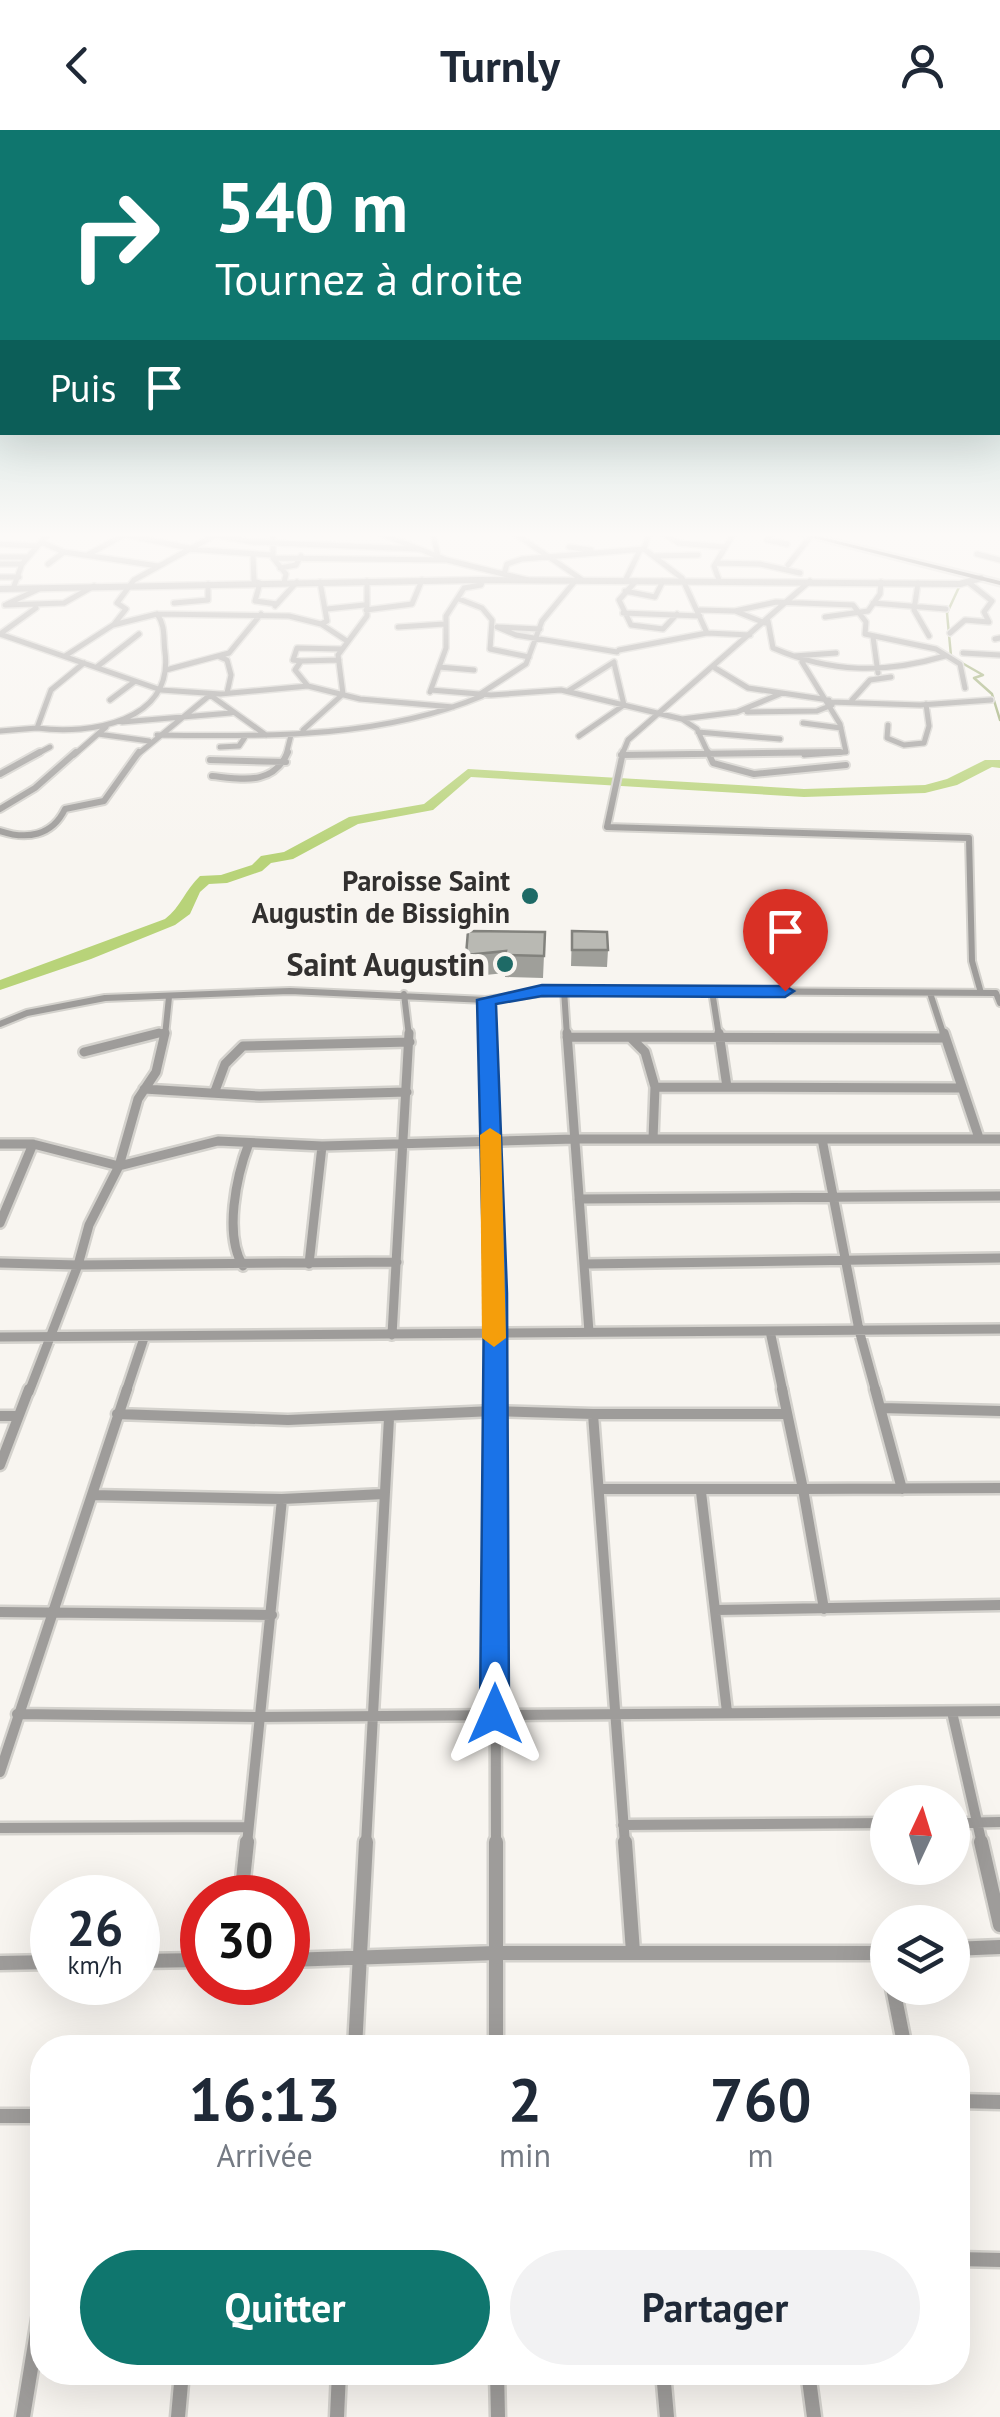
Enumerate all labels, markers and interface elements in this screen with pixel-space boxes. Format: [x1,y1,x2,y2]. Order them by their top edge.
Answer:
text: Turnly [440,36,560,94]
icon: back [50,38,105,93]
icon: person [895,38,950,93]
text: 540 m [215,161,408,251]
icon: right [50,170,180,300]
text: Tournez à droite [215,249,523,307]
icon: arrive [137,360,192,415]
text: Puis [50,363,117,412]
place label: Paroisse Saint Augustin de Bissighin [252,862,510,931]
marker: Paroisse Saint Augustin de Bissighin [519,885,541,907]
pin [743,889,828,992]
icon: arrive [758,904,813,959]
place label: Saint Augustin [286,943,485,985]
marker: Saint Augustin [494,953,516,975]
position arrow [443,1662,547,1766]
north arrow [870,1785,970,1885]
map controls [870,1785,970,2005]
speed limit sign: 30 [180,1875,310,2005]
text: 26 [67,1895,123,1960]
button: layers [870,1905,970,2005]
text: km/h [68,1949,122,1981]
text: 16:13 [188,2060,341,2138]
text: 2 [508,2060,542,2138]
text: 760 [710,2060,812,2138]
text: Arrivée [216,2134,313,2176]
text: min [499,2134,551,2176]
text: m [748,2134,774,2176]
button: Quitter [80,2250,490,2365]
button: Partager [510,2250,920,2365]

